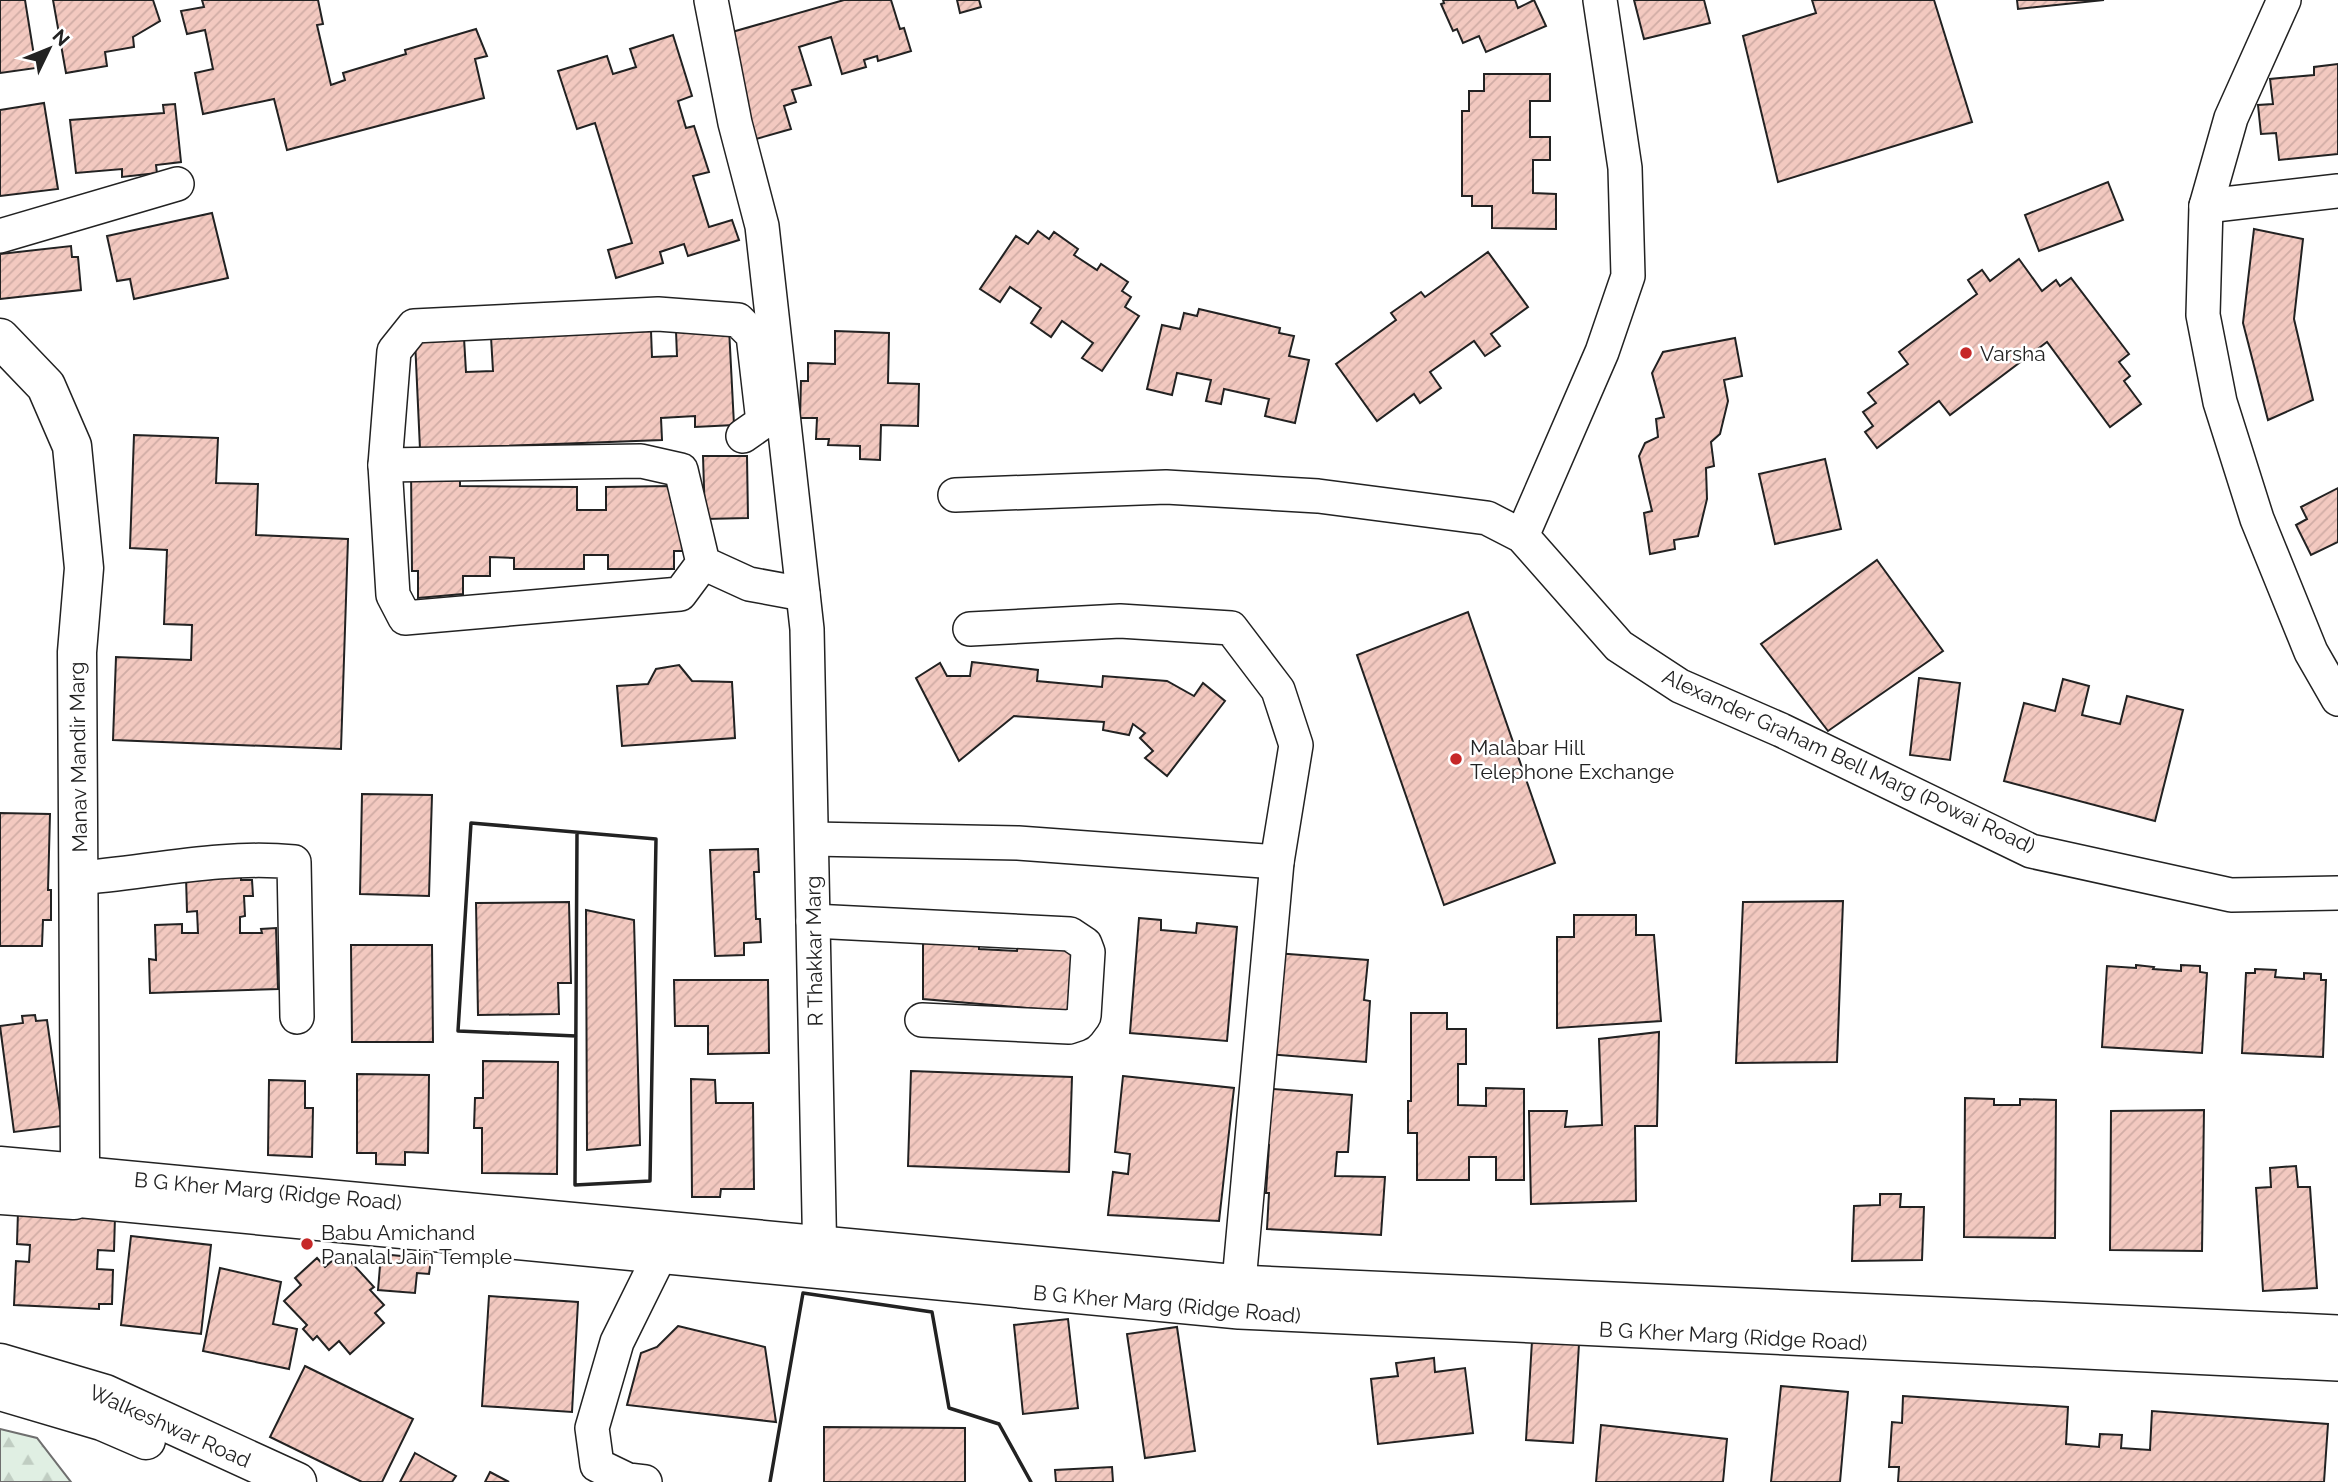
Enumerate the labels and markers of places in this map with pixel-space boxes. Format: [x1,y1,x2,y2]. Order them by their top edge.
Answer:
place label: Varsha [1980,341,2046,366]
marker: Varsha [1958,345,1974,361]
place label: Malabar Hill Telephone Exchange [1470,735,1674,784]
marker: Malabar Hill Telephone Exchange [1448,751,1464,767]
place label: Babu Amichand Panalal Jain Temple [321,1220,512,1269]
marker: Babu Amichand Panalal Jain Temple [299,1236,315,1252]

